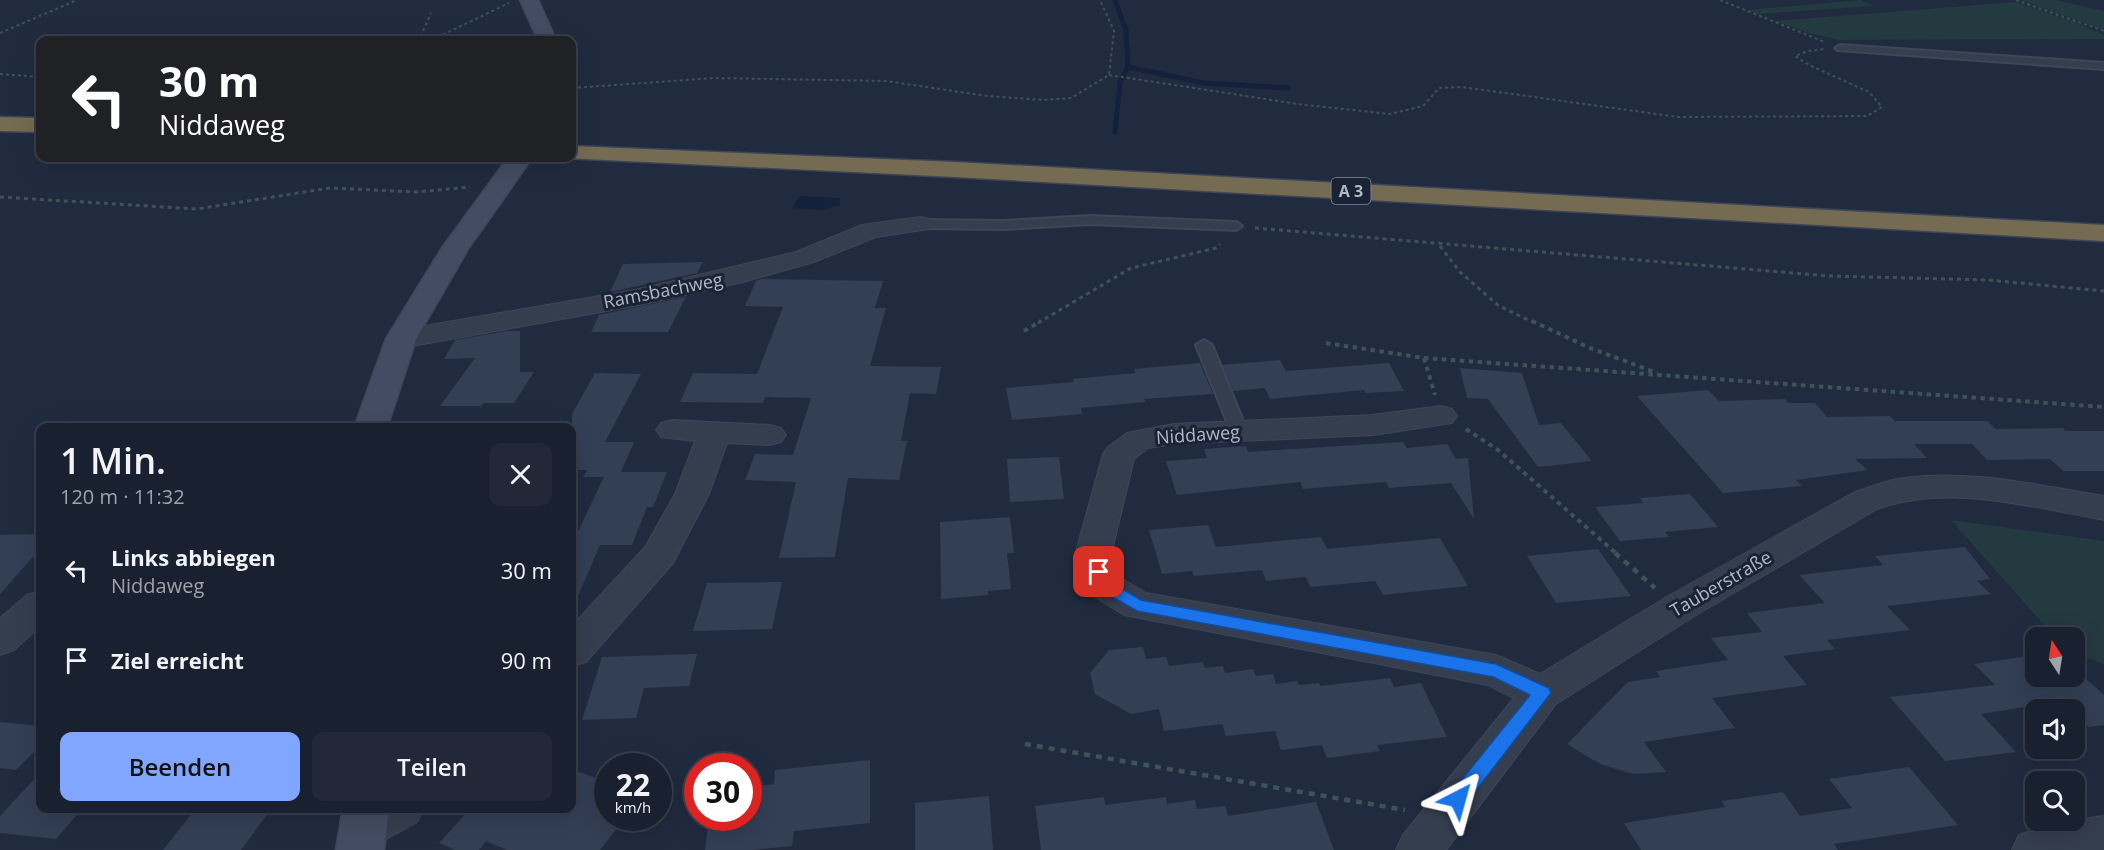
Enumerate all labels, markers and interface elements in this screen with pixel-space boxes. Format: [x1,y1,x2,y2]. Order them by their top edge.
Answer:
text: 30 m [159,52,259,109]
icon: left [60,60,138,138]
text: Niddaweg [159,106,285,143]
road number: A 3 [1332,178,1370,204]
street label: Ramsbachweg [601,267,725,313]
street label: Niddaweg [1155,419,1241,449]
text: 1 Min. [60,436,166,485]
button: close [489,443,552,506]
text: 120 m · 11:32 [60,483,185,510]
text: Links abbiegen [111,542,276,572]
street label: Tauberstraße [1666,544,1775,622]
pin [1073,546,1124,597]
icon: left [60,554,93,587]
text: 30 m [501,555,552,585]
icon: arrive [1082,555,1115,588]
text: Niddaweg [111,572,204,599]
north arrow [2025,627,2085,687]
map controls [2025,627,2085,831]
icon: arrive [60,644,93,677]
text: Ziel erreicht [111,645,244,675]
text: 90 m [501,645,552,675]
button: sound [2025,699,2085,759]
button: Beenden [60,732,300,801]
button: Teilen [312,732,552,801]
speed limit sign: 30 [684,753,762,831]
text: 22 [616,764,650,805]
position arrow [1426,767,1490,831]
button: search [2025,771,2085,831]
text: km/h [615,797,651,817]

